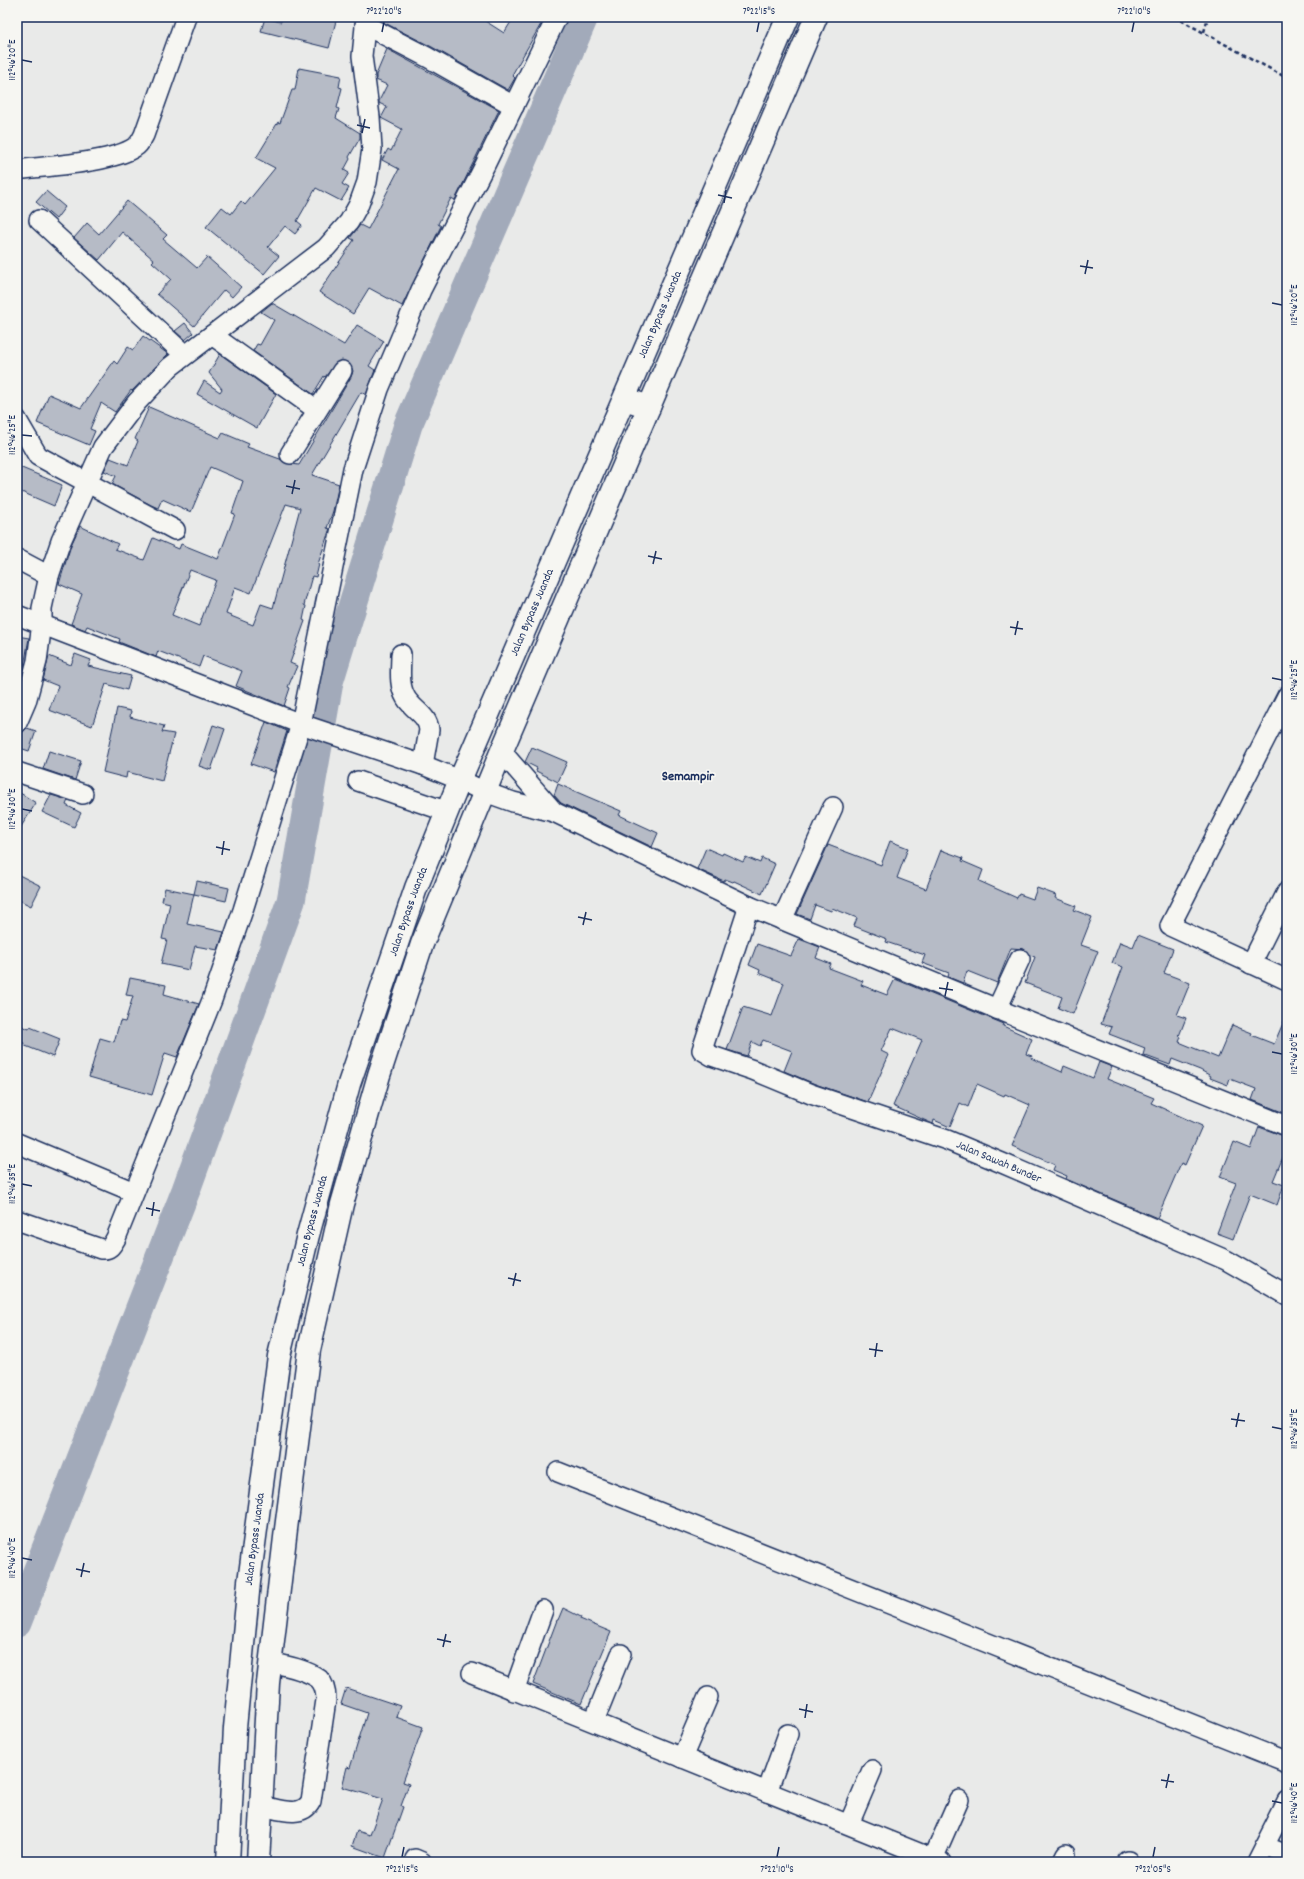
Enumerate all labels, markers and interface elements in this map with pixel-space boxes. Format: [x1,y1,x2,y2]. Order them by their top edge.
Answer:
text: 7°22'20"S [366,5,402,19]
text: 7°22'15"S [743,5,775,19]
text: 7°22'10"S [1117,5,1151,19]
text: 112°46'20"E [6,39,20,80]
street label: Jalan Bypass Juanda [634,268,686,361]
text: 112°46'20"E [1288,284,1302,325]
text: 112°46'25"E [6,415,20,455]
street label: Jalan Bypass Juanda [506,566,558,659]
text: 112°46'25"E [1288,660,1302,700]
district label: Semampir [662,767,715,787]
text: 112°46'30"E [6,788,20,829]
street label: Jalan Bypass Juanda [385,864,432,959]
text: 112°46'30"E [1288,1033,1302,1074]
street label: Jalan Sawah Bunder [954,1136,1045,1188]
text: 112°46'35"E [6,1163,20,1204]
street label: Jalan Bypass Juanda [292,1173,332,1268]
text: 112°46'35"E [1288,1408,1302,1449]
street label: Jalan Bypass Juanda [240,1491,269,1586]
text: 112°46'40"E [6,1537,20,1578]
text: 112°46'40"E [1288,1782,1302,1823]
text: 7°22'15"S [386,1863,418,1877]
text: 7°22'10"S [760,1863,794,1877]
text: 7°22'05"S [1135,1863,1171,1877]

